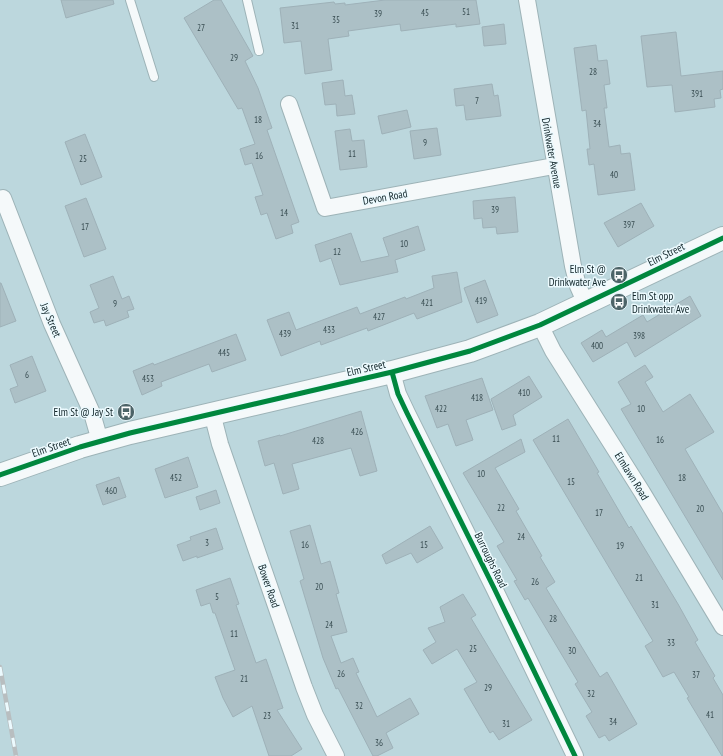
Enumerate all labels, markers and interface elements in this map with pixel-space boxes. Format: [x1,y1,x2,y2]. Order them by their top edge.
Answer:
house number: 51 [462,6,470,17]
house number: 45 [421,7,429,18]
house number: 39 [374,8,382,19]
house number: 35 [332,14,340,25]
house number: 31 [291,20,299,31]
house number: 27 [197,22,205,33]
house number: 29 [230,52,238,63]
house number: 28 [589,66,597,77]
house number: 391 [691,88,703,99]
house number: 7 [475,95,479,106]
house number: 18 [254,114,262,125]
street label: Drinkwater Avenue [539,117,565,190]
house number: 34 [593,118,601,129]
house number: 9 [423,137,427,148]
house number: 11 [348,148,356,159]
house number: 16 [255,150,263,161]
house number: 25 [79,153,87,164]
house number: 40 [610,169,618,180]
street label: Devon Road [362,186,409,208]
house number: 39 [491,204,499,215]
house number: 14 [280,207,288,218]
house number: 397 [623,219,635,230]
house number: 17 [81,221,89,232]
house number: 10 [400,238,408,249]
street label: Elm Street [645,239,687,269]
house number: 12 [333,246,341,257]
place label: Elm St @ Drinkwater Ave [549,262,606,289]
bus stop icon: Elm St @ Drinkwater Ave [609,265,629,285]
place label: Elm St opp Drinkwater Ave [632,289,690,316]
bus stop icon: Elm St opp Drinkwater Ave [609,292,629,312]
house number: 419 [475,295,487,306]
house number: 421 [421,297,433,308]
house number: 9 [113,298,117,309]
street label: Jay Street [37,300,64,339]
house number: 427 [373,311,385,322]
house number: 433 [323,324,335,335]
house number: 439 [279,328,291,339]
house number: 398 [633,330,645,341]
house number: 400 [591,340,603,351]
house number: 445 [218,347,230,358]
street label: Elm Street [345,357,387,379]
house number: 6 [25,369,29,380]
house number: 453 [142,373,154,384]
house number: 410 [518,387,530,398]
house number: 418 [471,392,483,403]
bus stop icon: Elm St @ Jay St [116,402,136,422]
house number: 422 [435,403,447,414]
house number: 10 [637,403,645,414]
place label: Elm St @ Jay St [53,405,113,419]
house number: 426 [351,426,363,437]
house number: 11 [552,433,560,444]
street label: Elm Street [30,434,72,460]
house number: 16 [656,434,664,445]
house number: 428 [312,435,324,446]
street label: Elmlawn Road [612,449,652,503]
house number: 10 [477,468,485,479]
house number: 452 [170,472,182,483]
house number: 18 [678,472,686,483]
house number: 15 [567,476,575,487]
house number: 460 [105,485,117,496]
house number: 22 [497,502,505,513]
house number: 20 [696,503,704,514]
house number: 17 [595,507,603,518]
street label: Burroughs Road [472,530,511,590]
house number: 24 [517,531,525,542]
house number: 3 [205,537,209,548]
house number: 16 [301,539,309,550]
house number: 15 [420,539,428,550]
house number: 19 [616,540,624,551]
street label: Bower Road [255,562,283,610]
house number: 21 [635,572,643,583]
house number: 26 [531,576,539,587]
house number: 20 [315,581,323,592]
house number: 5 [215,591,219,602]
house number: 31 [651,599,659,610]
house number: 28 [549,613,557,624]
house number: 24 [325,619,333,630]
house number: 11 [230,628,238,639]
house number: 33 [667,637,675,648]
house number: 25 [469,643,477,654]
house number: 30 [568,645,576,656]
house number: 26 [337,668,345,679]
house number: 37 [692,669,700,680]
house number: 21 [240,673,248,684]
house number: 29 [484,682,492,693]
house number: 32 [587,688,595,699]
house number: 32 [355,700,363,711]
house number: 41 [706,709,714,720]
house number: 23 [263,710,271,721]
house number: 34 [609,716,617,727]
house number: 31 [502,718,510,729]
house number: 36 [375,737,383,748]

